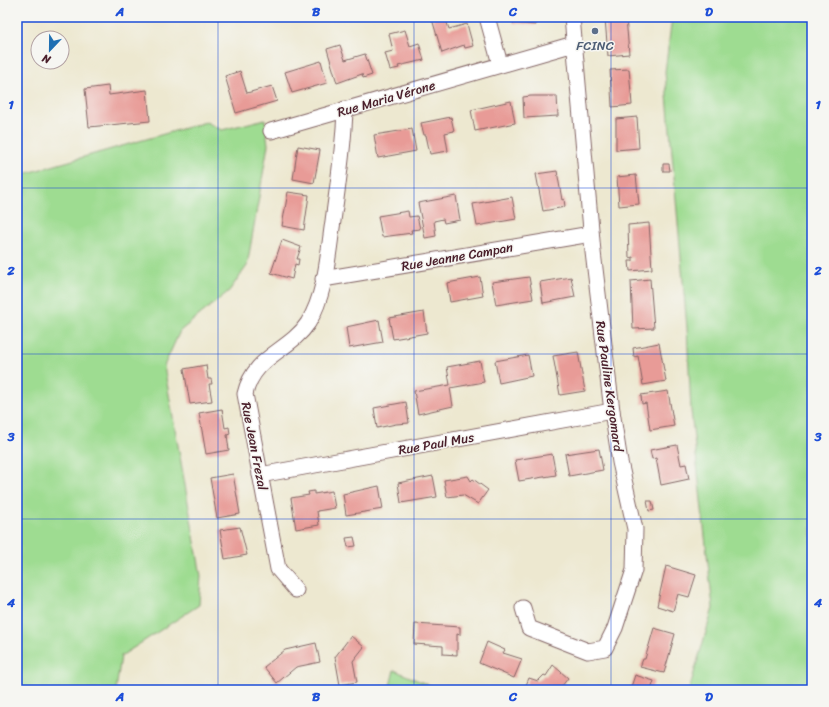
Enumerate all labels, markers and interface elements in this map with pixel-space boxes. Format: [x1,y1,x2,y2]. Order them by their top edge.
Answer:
text: A [115,0,124,23]
text: B [312,0,321,23]
text: C [508,0,518,23]
text: D [705,0,713,23]
marker: FCINC [590,26,600,36]
north arrow [30,30,70,70]
place label: FCINC [576,34,614,57]
text: N [39,48,54,69]
street label: Rue Maria Vérone [334,73,438,123]
text: 1 [8,93,14,116]
text: 1 [815,93,821,116]
street label: Rue Jeanne Campan [399,235,515,278]
text: 2 [6,259,15,282]
text: 2 [813,259,822,282]
street label: Rue Pauline Kergomard [589,319,630,454]
street label: Rue Jean Frezal [235,400,274,493]
text: 3 [6,425,15,448]
text: 3 [813,425,822,448]
street label: Rue Paul Mus [396,426,476,461]
text: 4 [6,591,16,614]
text: 4 [813,591,823,614]
text: A [115,685,124,707]
text: B [312,685,321,707]
text: C [508,685,518,707]
text: D [705,685,713,707]

